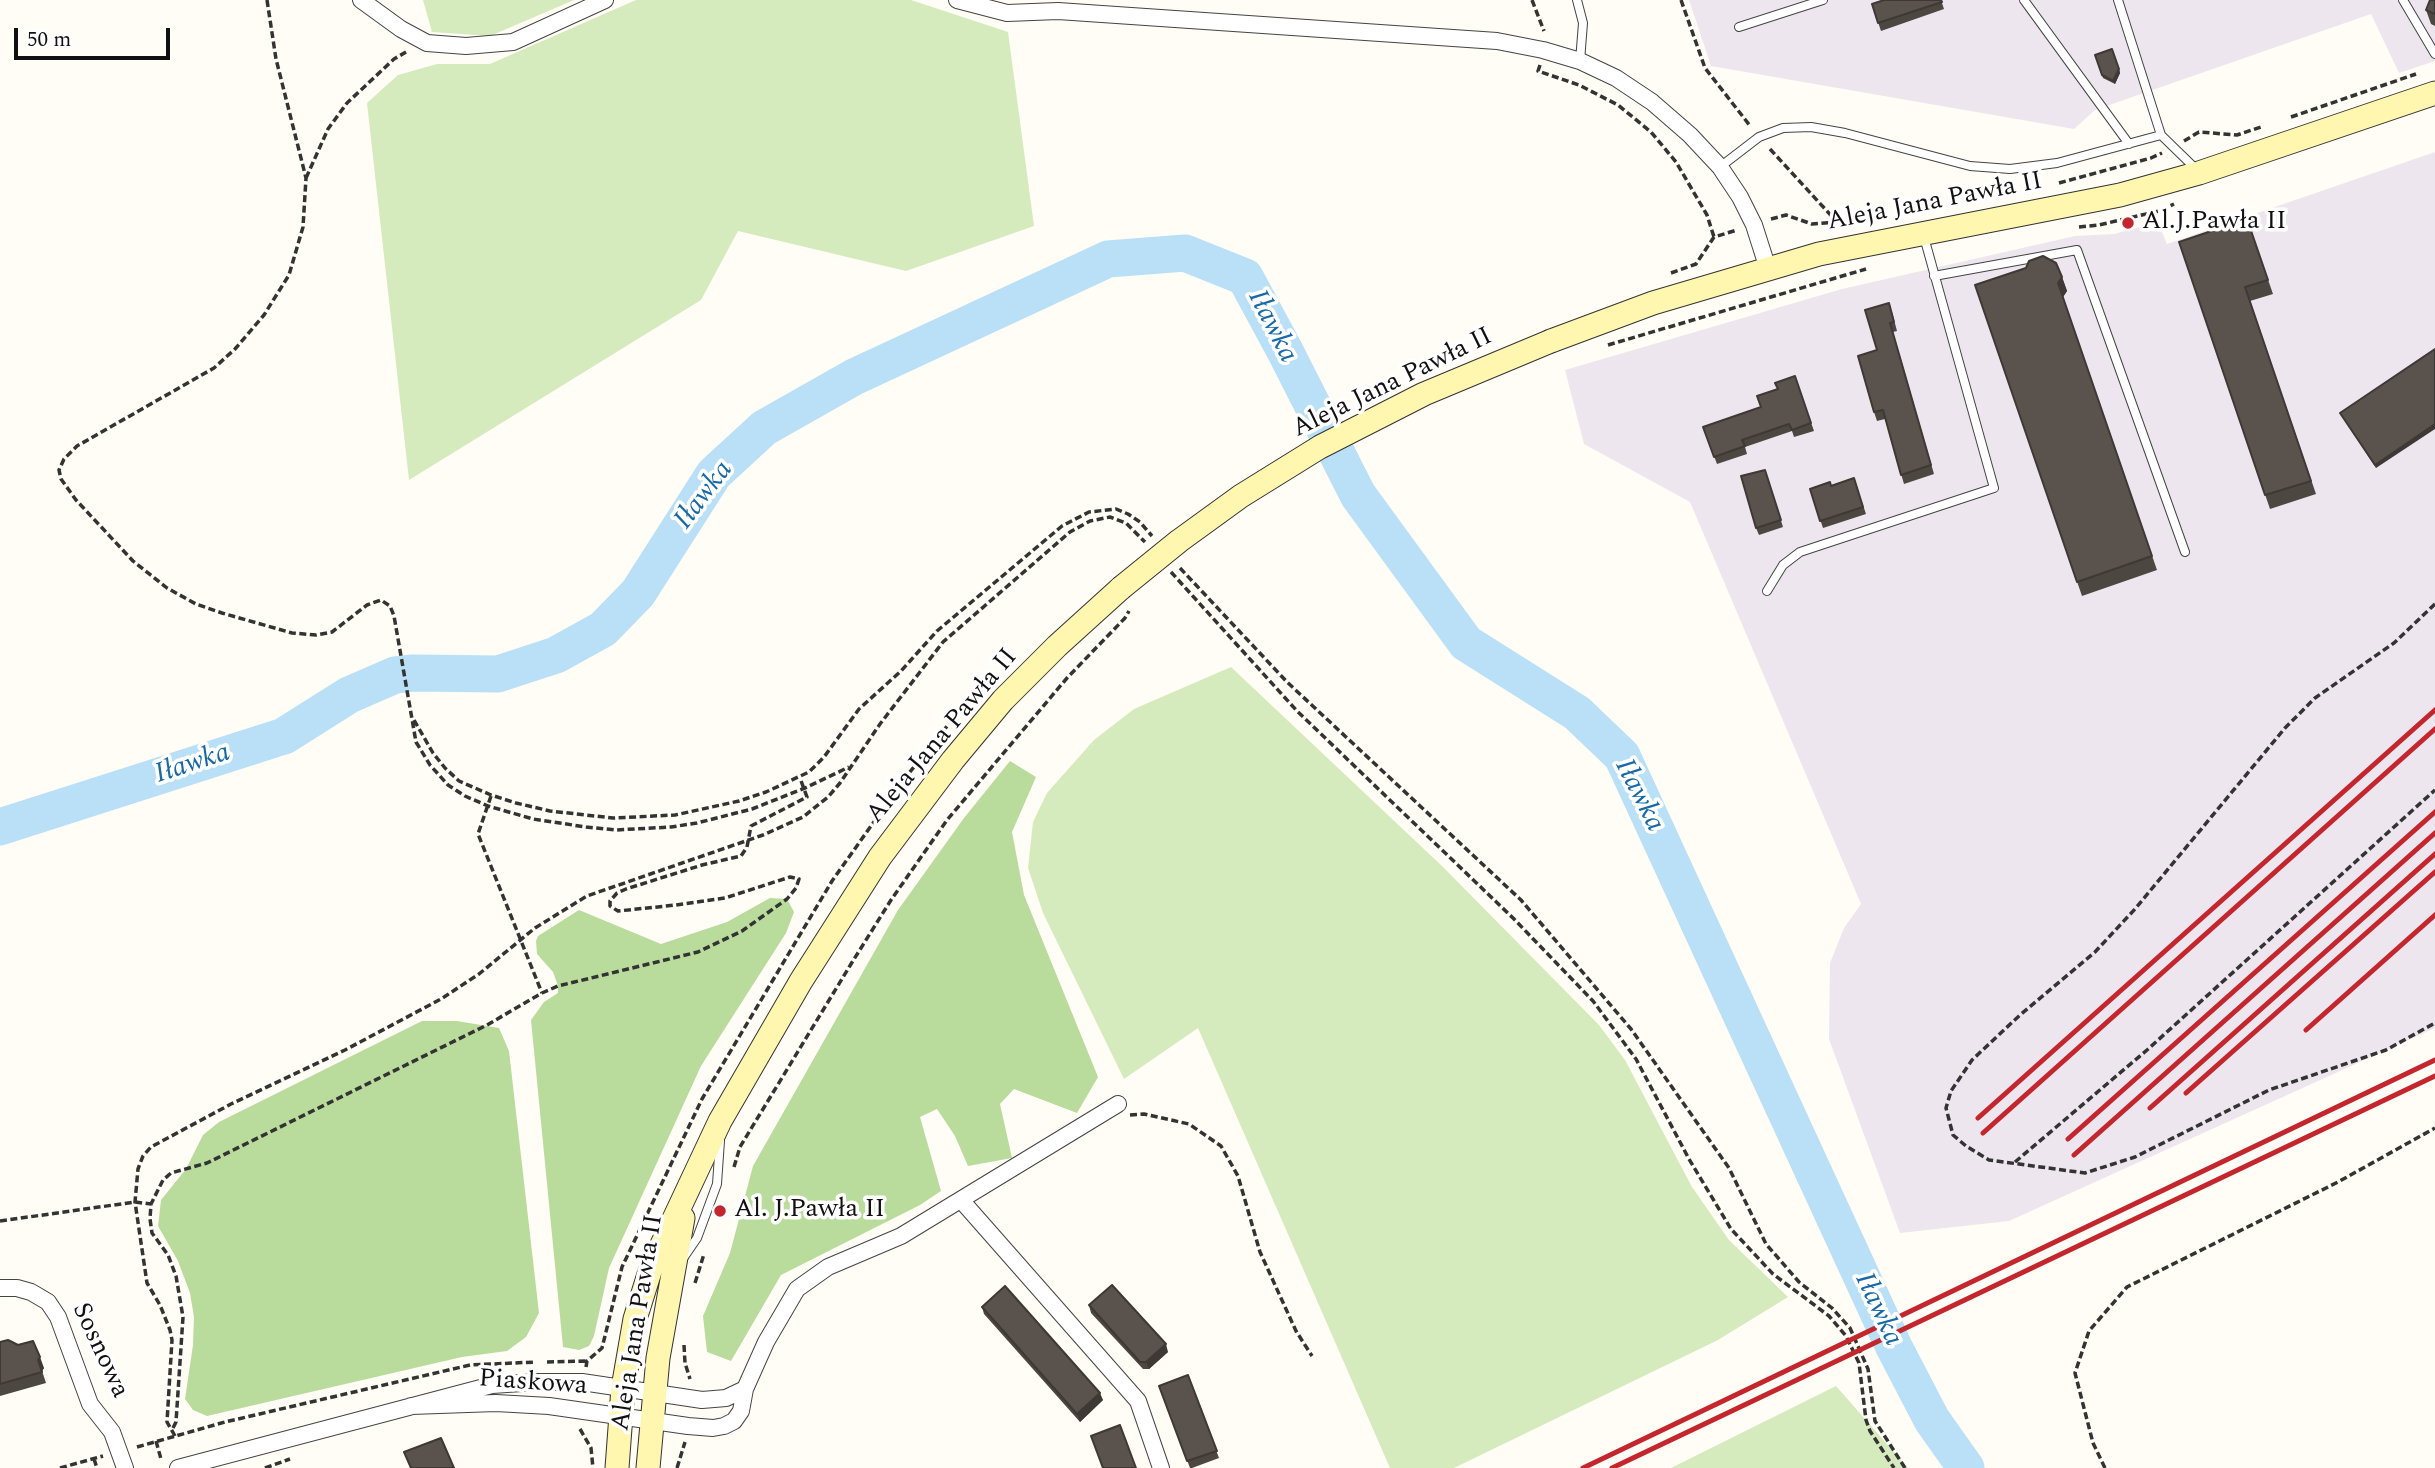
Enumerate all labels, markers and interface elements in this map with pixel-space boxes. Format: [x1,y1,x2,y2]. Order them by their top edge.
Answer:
scale bar [18,14,173,58]
text: 50 m [27,24,71,56]
street label: Aleja Jana Pawła II [1825,167,2045,239]
place label: Al.J.Pawła II [2142,207,2286,239]
marker: Al.J.Pawła II [2120,215,2136,231]
water label: Iławka [1239,285,1303,369]
street label: Aleja Jana Pawła II [1288,322,1498,446]
water label: Iławka [669,455,741,537]
street label: Aleja Jana Pawła II [861,643,1025,831]
water label: Iławka [151,737,235,793]
water label: Iławka [1606,754,1670,838]
place label: Al. J.Pawła II [734,1195,885,1227]
marker: Al. J.Pawła II [712,1203,728,1219]
street label: Aleja Jana Pawła II [606,1213,672,1433]
water label: Iławka [1846,1268,1908,1352]
street label: Sosnowa [64,1299,134,1403]
street label: Piaskowa [478,1365,588,1403]

